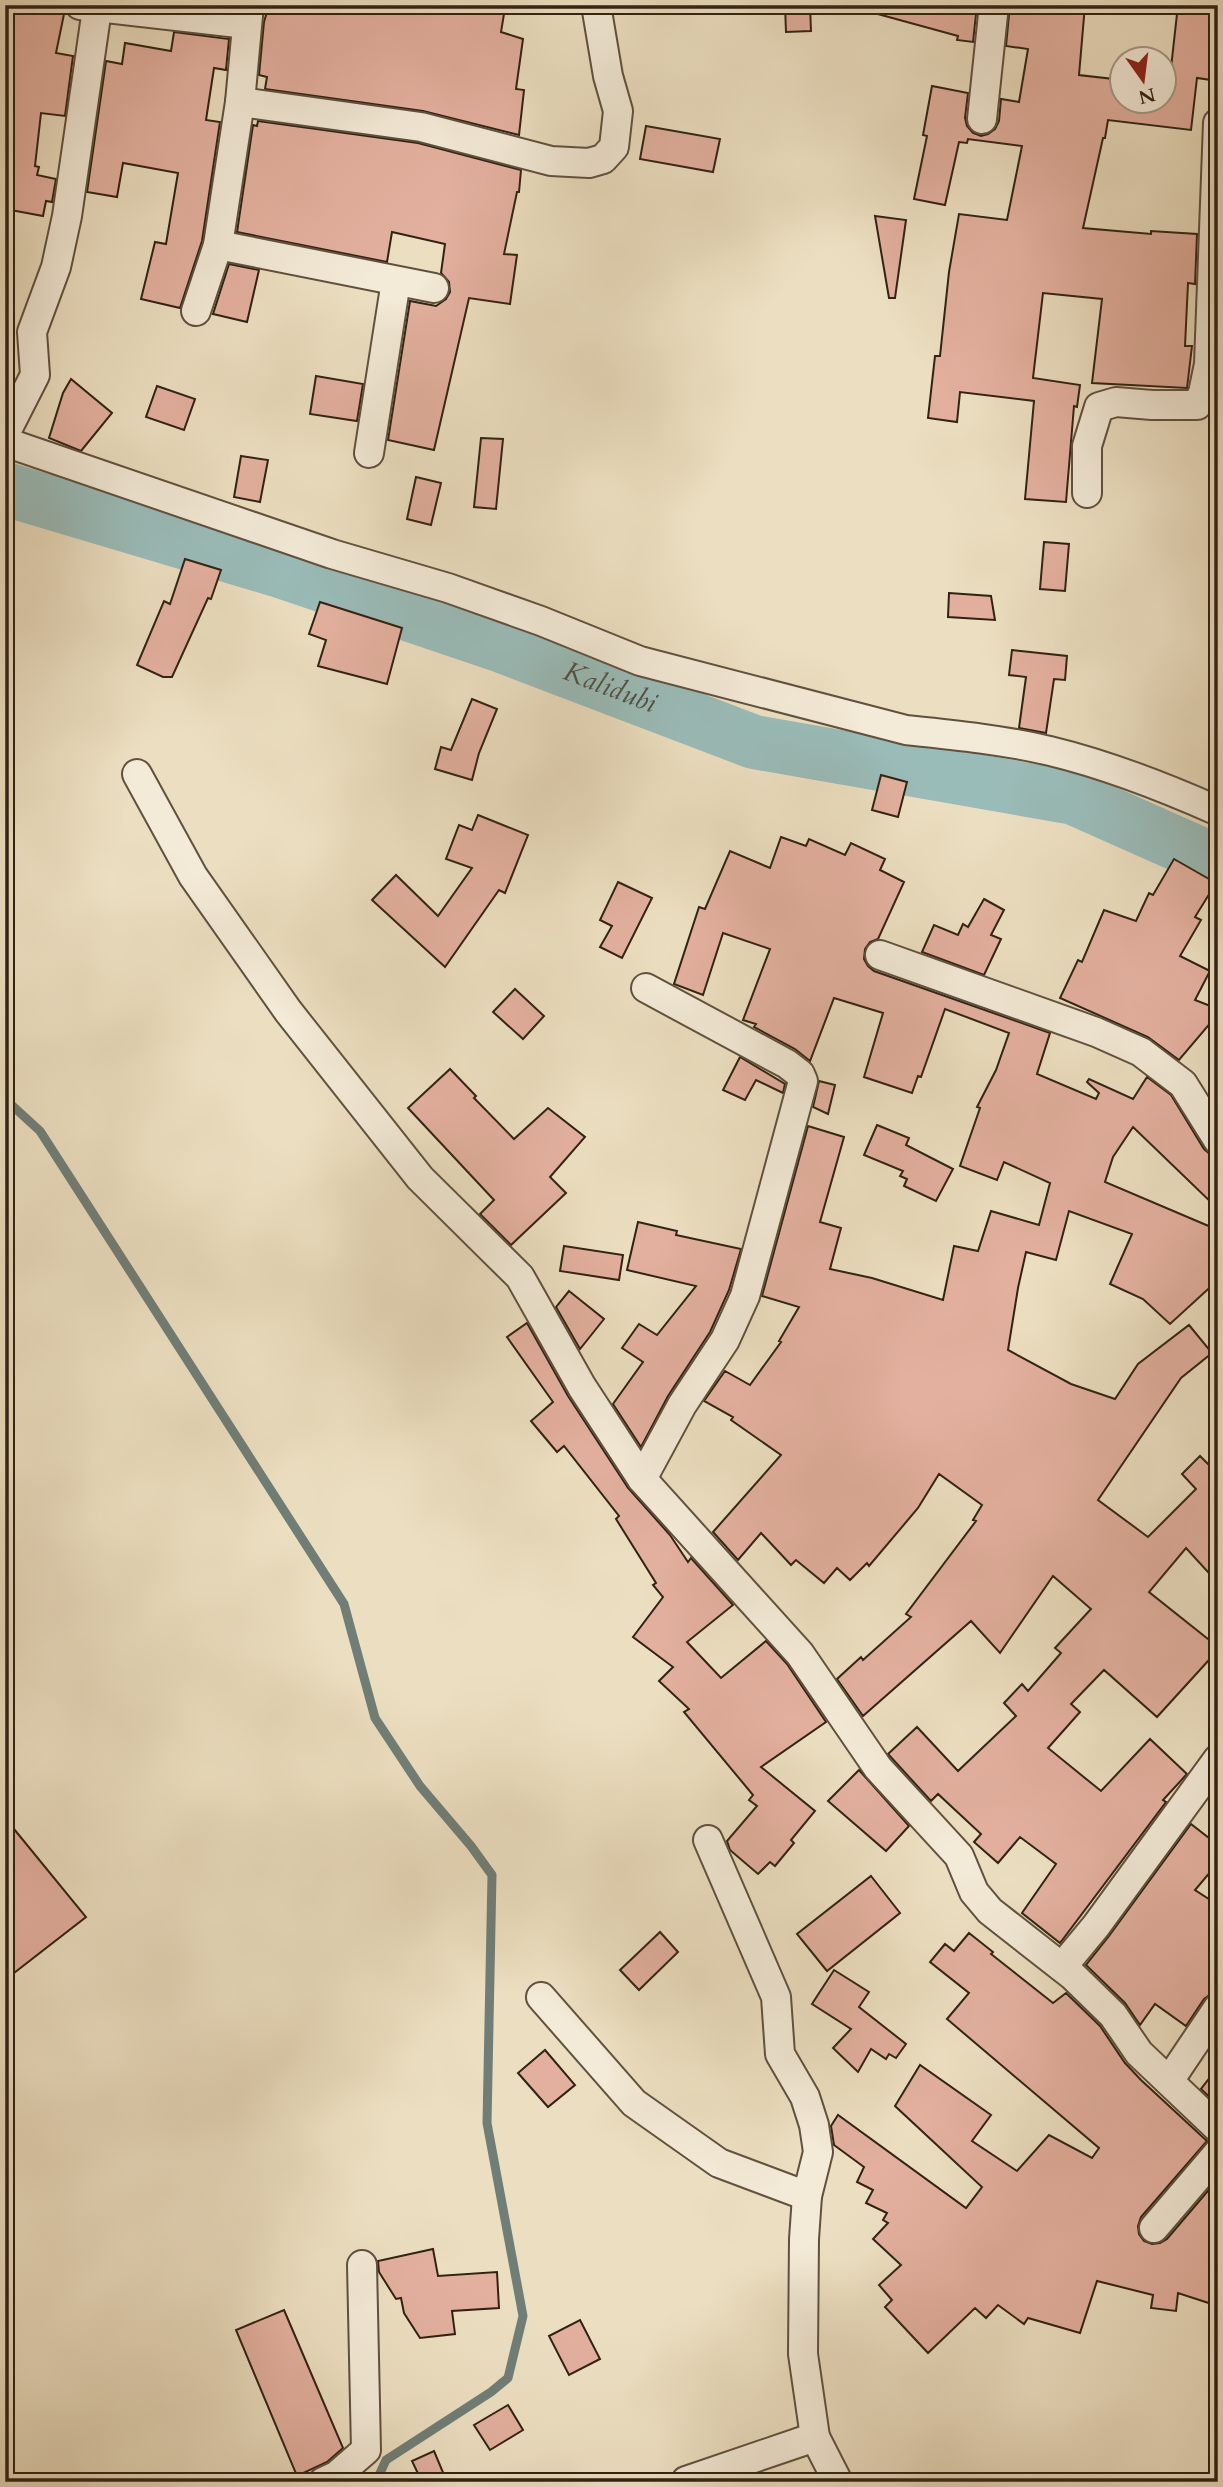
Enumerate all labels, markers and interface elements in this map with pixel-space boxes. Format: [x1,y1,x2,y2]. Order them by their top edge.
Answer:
north arrow [1108,46,1178,116]
text: N [1135,81,1158,110]
water label: Kalidubi [558,652,662,722]

